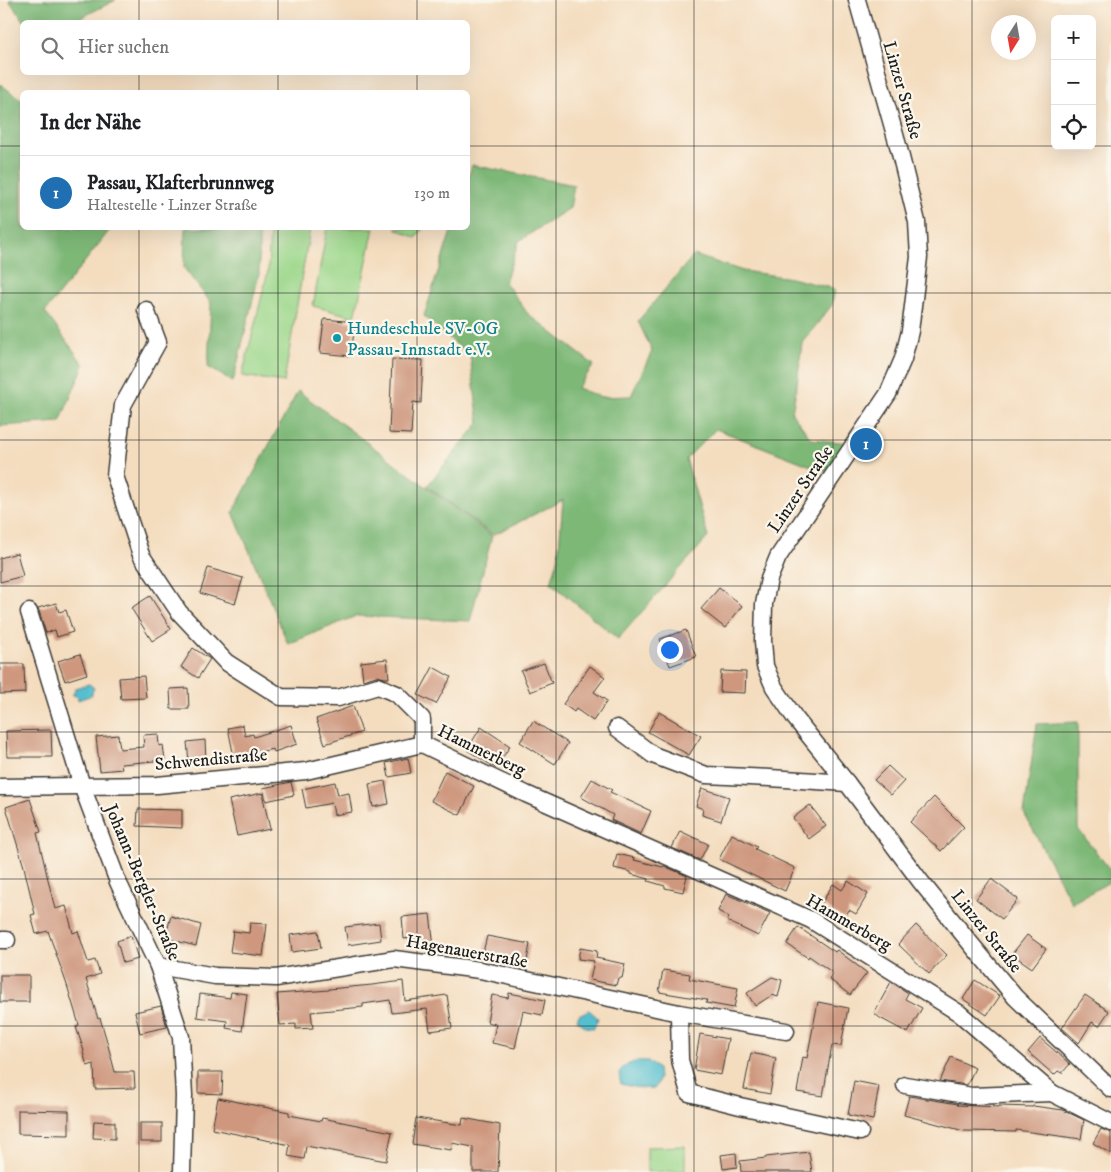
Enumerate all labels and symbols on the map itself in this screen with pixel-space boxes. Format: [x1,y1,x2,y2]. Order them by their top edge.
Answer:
north arrow [991,15,1036,60]
street label: Linzer Straße [878,39,926,142]
place label: Hundeschule SV-OG Passau-Innstadt e.V. [347,318,499,361]
marker: Hundeschule SV-OG Passau-Innstadt e.V. [331,332,343,344]
pin: 1 [850,425,882,463]
street label: Linzer Straße [764,442,838,537]
your location [657,637,683,663]
street label: Hammerberg [434,720,529,782]
street label: Schwendistraße [154,744,268,776]
street label: Johann-Bergler-Straße [98,799,185,964]
street label: Linzer Straße [946,886,1026,978]
street label: Hammerberg [802,890,895,956]
street label: Hagenauerstraße [404,930,529,974]

